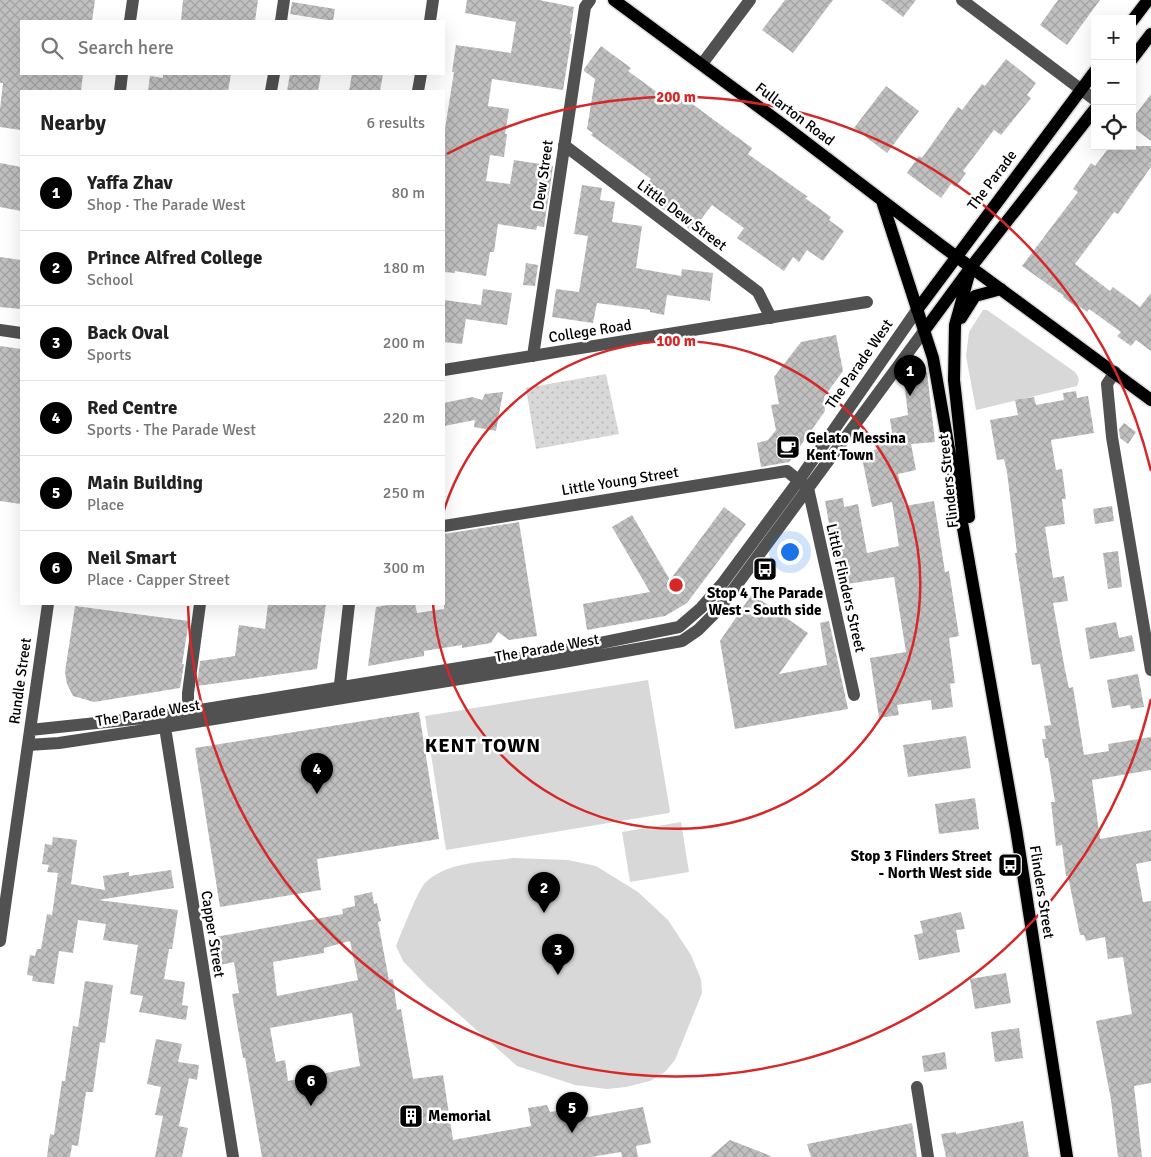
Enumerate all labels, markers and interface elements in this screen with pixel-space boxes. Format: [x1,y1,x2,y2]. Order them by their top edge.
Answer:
map controls [1091,15,1136,150]
button: + [1091,15,1136,60]
search box [20,20,445,75]
icon: search [38,34,66,62]
text: Search here [78,36,174,60]
button: − [1091,60,1136,105]
street label: Fullarton Road [752,78,838,150]
text: 200 m [656,88,696,106]
button: locate [1091,105,1136,150]
text: Nearby [40,110,106,136]
text: 6 results [366,113,425,133]
street label: Dew Street [529,139,557,211]
street label: The Parade [964,146,1020,214]
text: Yaffa Zhav [87,171,173,195]
street label: Little Dew Street [634,176,730,254]
text: 1 [52,183,60,203]
text: 80 m [391,183,425,203]
text: Shop · The Parade West [87,195,246,215]
text: Prince Alfred College [87,246,262,270]
text: 2 [52,258,60,278]
text: 180 m [383,258,425,278]
text: School [87,270,133,290]
street label: College Road [547,316,633,346]
street label: The Parade West [821,316,897,412]
text: Back Oval [87,321,169,345]
text: 100 m [656,332,696,350]
text: 3 [52,333,60,353]
text: 200 m [383,333,425,353]
text: Sports [87,345,132,365]
pin: 1 [894,355,926,396]
text: Red Centre [87,396,177,420]
text: 4 [52,408,60,428]
text: 220 m [383,408,425,428]
text: Sports · The Parade West [87,420,256,440]
place label: Gelato Messina Kent Town [806,429,906,464]
street label: Flinders Street [934,433,962,529]
cafe icon: Gelato Messina Kent Town [775,434,801,460]
street label: Little Young Street [560,463,680,499]
text: Main Building [87,471,203,495]
text: 5 [52,483,60,503]
text: 250 m [383,483,425,503]
text: Place [87,495,124,515]
street label: Little Flinders Street [822,522,870,654]
your location [777,539,803,565]
text: Neil Smart [87,546,177,570]
bus stop icon: Stop 4 The Parade West - South side [752,556,778,582]
text: 6 [52,558,60,578]
text: 300 m [383,558,425,578]
text: Place · Capper Street [87,570,230,590]
centre of rings [667,576,685,594]
place label: Stop 4 The Parade West - South side [707,584,823,619]
street label: The Parade West [494,630,600,666]
street label: Rundle Street [5,637,35,725]
street label: The Parade West [95,696,201,730]
district label: KENT TOWN [425,733,541,758]
pin: 4 [301,753,333,794]
street label: Flinders Street [1026,844,1058,940]
place label: Stop 3 Flinders Street - North West side [851,847,992,882]
bus stop icon: Stop 3 Flinders Street - North West side [997,852,1023,878]
pin: 2 [528,872,560,913]
street label: Capper Street [197,889,229,979]
pin: 3 [542,934,574,975]
pin: 6 [295,1065,327,1106]
pin: 5 [556,1092,588,1133]
building icon: Memorial [398,1103,424,1129]
place label: Memorial [428,1107,491,1125]

